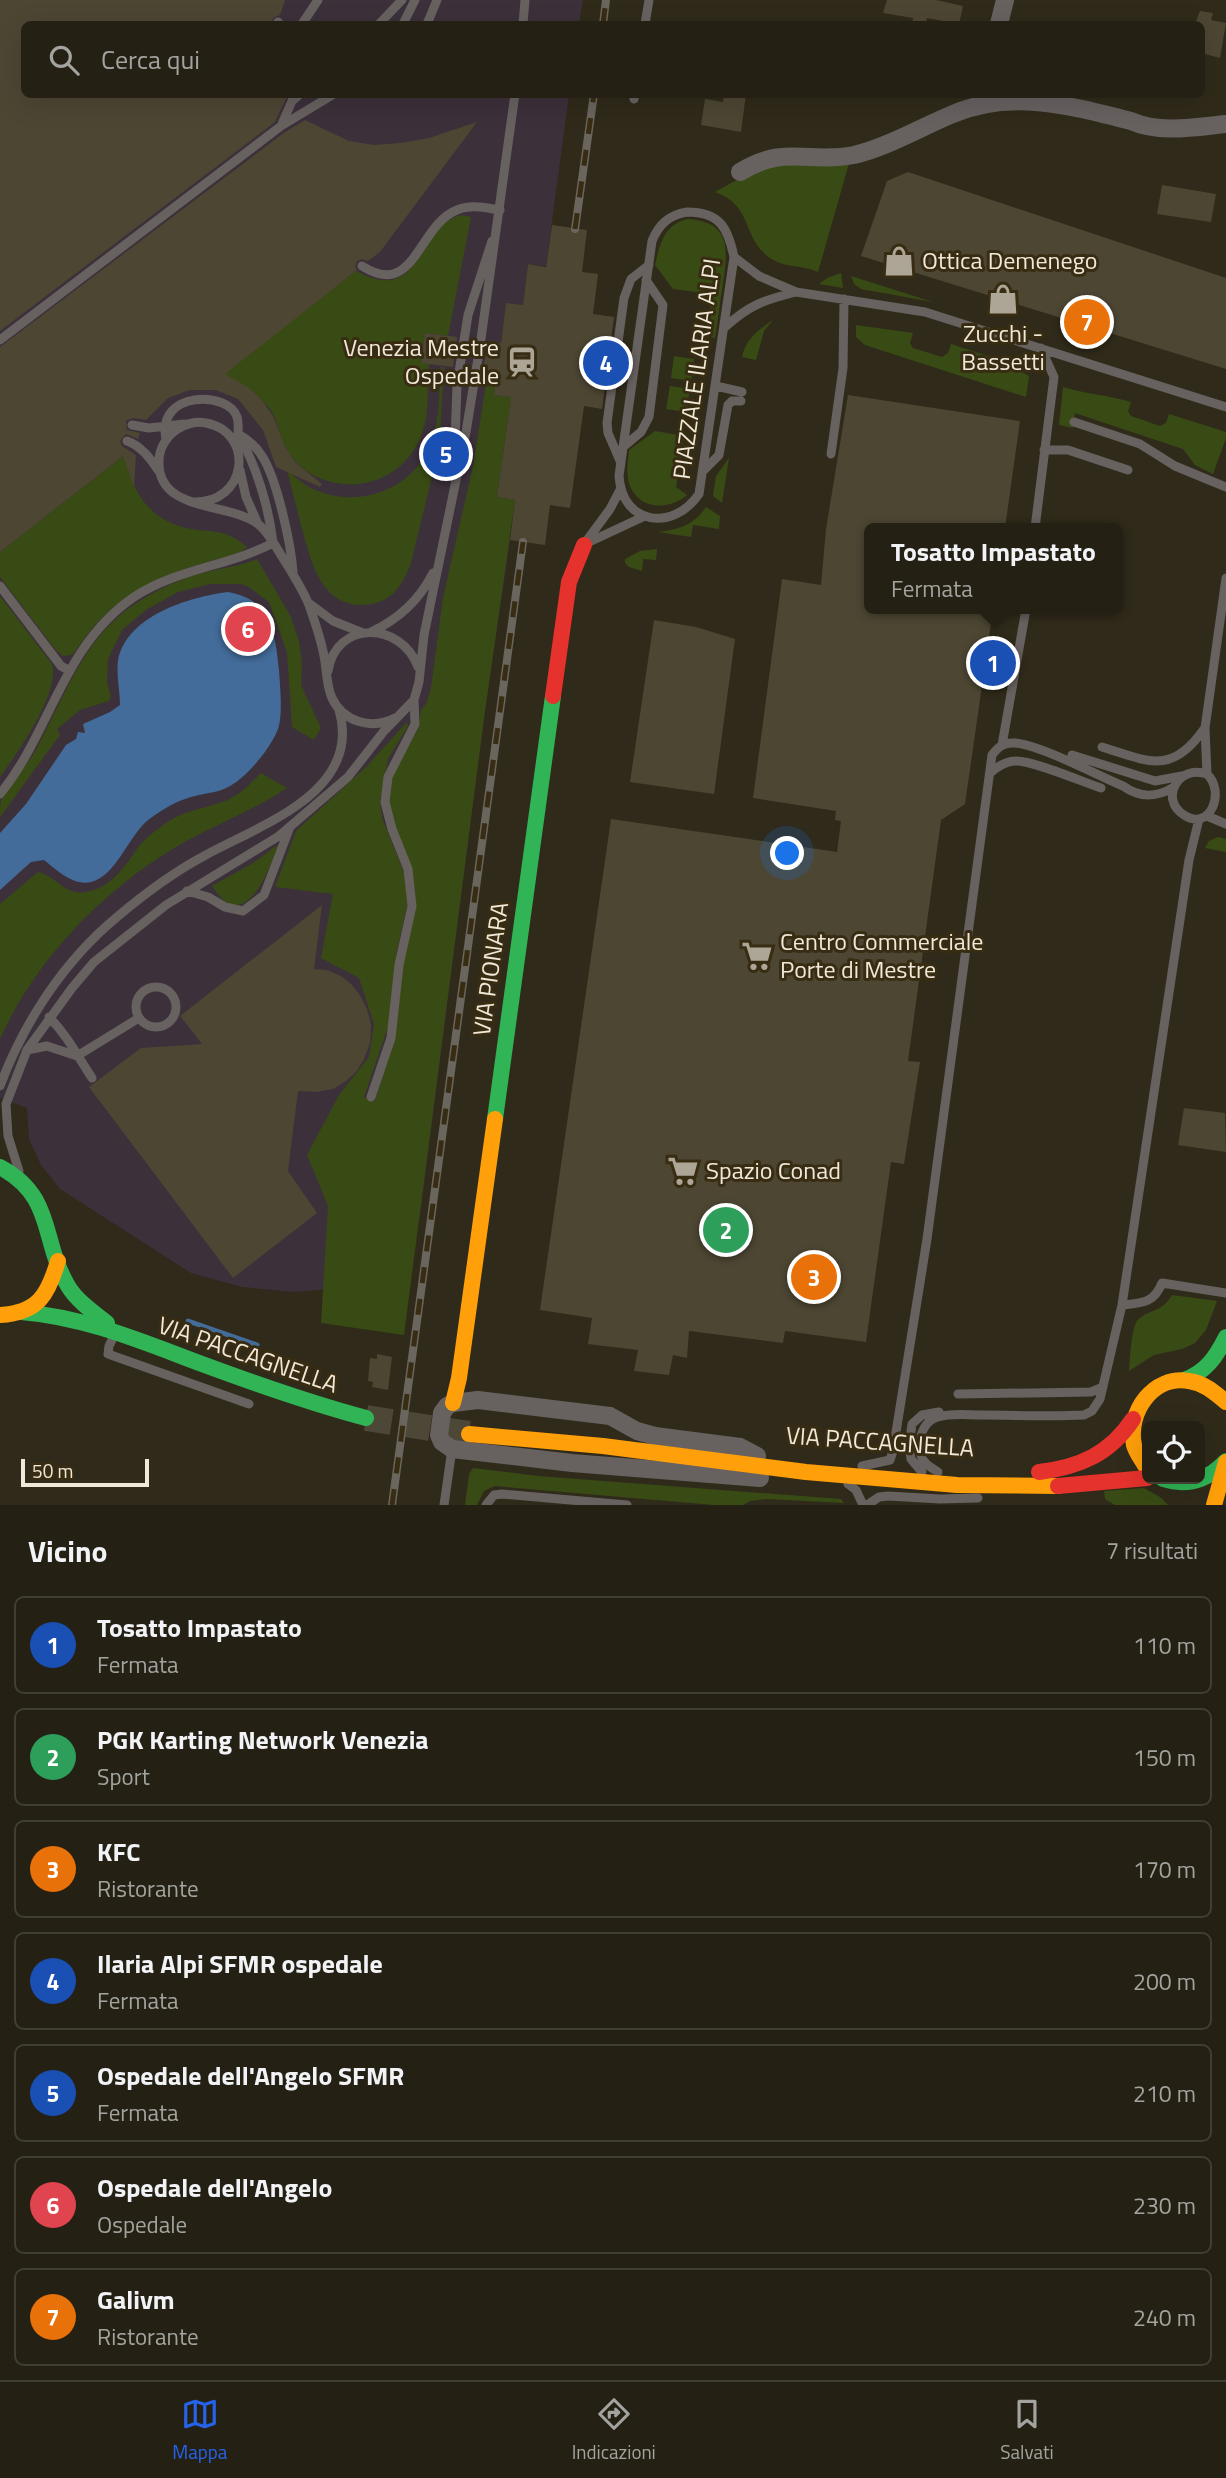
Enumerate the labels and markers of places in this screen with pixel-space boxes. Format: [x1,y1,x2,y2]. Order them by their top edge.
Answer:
place label: Ottica Demenego [922,242,1098,278]
shop icon: Ottica Demenego [882,244,916,278]
shop icon: Zucchi - Bassetti [986,282,1020,316]
pin: 7 [1064,296,1110,348]
place label: Zucchi - Bassetti [961,315,1045,379]
place label: Venezia Mestre Ospedale [343,329,499,393]
pin: 4 [583,337,629,389]
station icon: Venezia Mestre Ospedale [505,345,539,379]
pin: 5 [423,428,469,480]
pin: 6 [225,603,271,655]
pin: 1 [970,637,1016,689]
place label: Centro Commerciale Porte di Mestre [780,923,983,987]
supermarket icon: Centro Commerciale Porte di Mestre [740,939,774,973]
place label: Spazio Conad [706,1152,841,1188]
supermarket icon: Spazio Conad [666,1154,700,1188]
pin: 2 [703,1204,749,1256]
pin: 3 [791,1251,837,1303]

